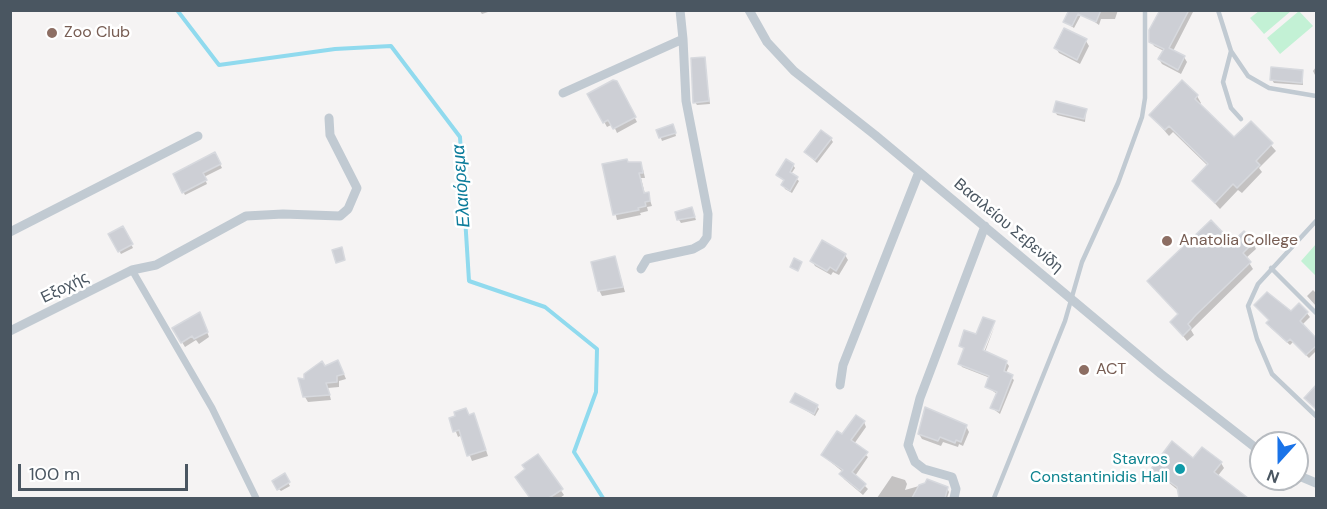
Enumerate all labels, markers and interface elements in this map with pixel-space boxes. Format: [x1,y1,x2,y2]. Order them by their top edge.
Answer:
place label: Zoo Club [64,23,130,43]
marker: Zoo Club [45,26,59,40]
water label: Ελαιόρεμα [448,144,476,228]
street label: Βασιλείου Σεβενίδη [949,175,1067,277]
place label: Anatolia College [1179,231,1298,251]
marker: Anatolia College [1160,234,1174,248]
street label: Εξοχής [38,268,92,308]
place label: ACT [1096,360,1126,380]
marker: ACT [1077,363,1091,377]
north arrow [1249,431,1309,491]
place label: Stavros Constantinidis Hall [1030,450,1168,488]
scale bar [21,452,190,490]
text: 100 m [29,462,80,486]
marker: Stavros Constantinidis Hall [1173,462,1187,476]
text: N [1264,465,1282,488]

